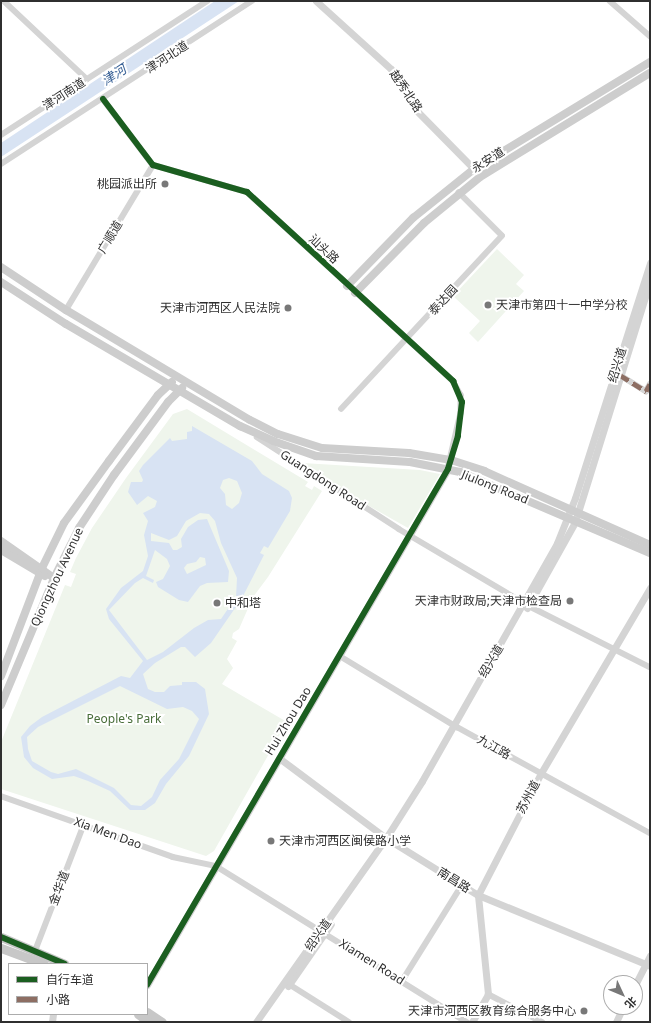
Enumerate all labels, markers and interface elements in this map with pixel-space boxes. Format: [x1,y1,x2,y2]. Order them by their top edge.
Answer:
street label: 津河北道 [143,38,191,76]
water label: 津河 [99,61,129,89]
street label: 越秀北路 [387,67,425,115]
street label: 津河南道 [40,75,88,113]
street label: 永安道 [469,144,507,176]
place label: 桃园派出所 [97,177,157,191]
marker: 桃园派出所 [160,179,170,189]
street label: 广顺道 [95,218,125,256]
street label: 汕头路 [306,231,342,267]
street label: 泰达园 [425,282,461,318]
place label: 天津市第四十一中学分校 [496,298,628,312]
marker: 天津市第四十一中学分校 [483,300,493,310]
place label: 天津市河西区人民法院 [160,301,280,315]
marker: 天津市河西区人民法院 [283,303,293,313]
street label: 绍兴道 [605,346,629,384]
street label: Guangdong Road [278,447,368,513]
street label: Jiulong Road [459,467,531,507]
street label: Qiongzhou Avenue [28,525,86,629]
place label: 天津市财政局;天津市检查局 [415,594,562,608]
place label: 中和塔 [225,596,261,610]
marker: 天津市财政局;天津市检查局 [565,596,575,606]
marker: 中和塔 [212,598,222,608]
street label: 绍兴道 [476,642,506,680]
street label: Hui Zhou Dao [262,684,314,758]
park label: People's Park [87,712,161,726]
street label: 九江路 [475,732,513,762]
street label: 苏州道 [513,778,543,816]
street label: Xia Men Dao [72,814,144,852]
place label: 天津市河西区闽侯路小学 [279,834,411,848]
marker: 天津市河西区闽侯路小学 [266,836,276,846]
street label: 南昌路 [435,864,473,896]
street label: 金华道 [46,869,72,907]
street label: 绍兴道 [302,916,334,954]
street label: Xiamen Road [337,936,407,988]
legend [8,963,148,1015]
text: 自行车道 [46,971,94,988]
north arrow [603,975,643,1015]
text: 小路 [46,991,70,1008]
text: 北 [622,994,640,1012]
place label: 天津市河西区教育综合服务中心 [408,1004,576,1018]
marker: 天津市河西区教育综合服务中心 [579,1006,589,1016]

